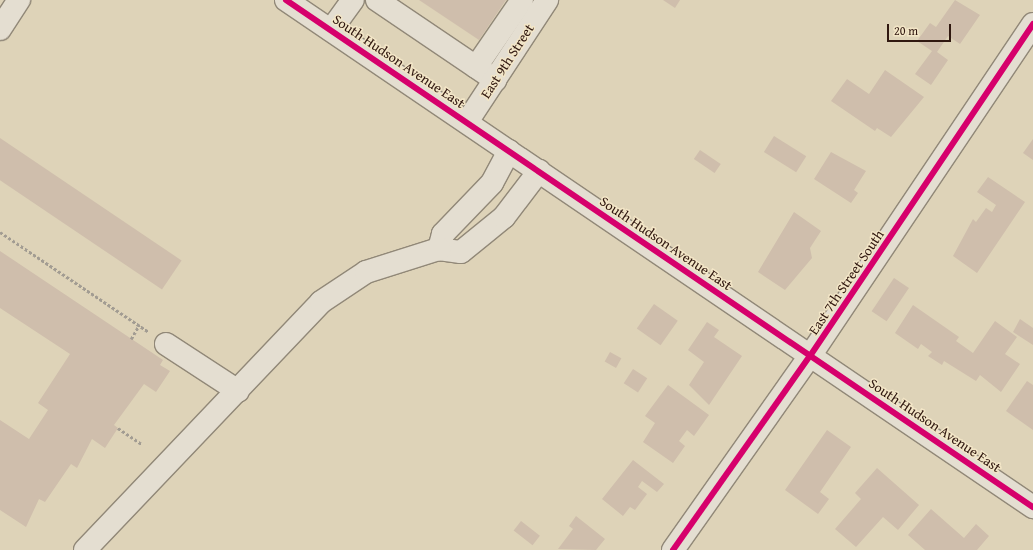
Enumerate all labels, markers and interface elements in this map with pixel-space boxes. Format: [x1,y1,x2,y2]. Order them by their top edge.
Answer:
street label: South Hudson Avenue East [330,10,468,112]
scale bar [889,16,953,42]
street label: East 9th Street [477,21,537,101]
text: 20 m [894,22,918,39]
street label: South Hudson Avenue East [597,192,735,294]
street label: East 7th Street South [805,226,887,338]
street label: South Hudson Avenue East [866,374,1004,476]

